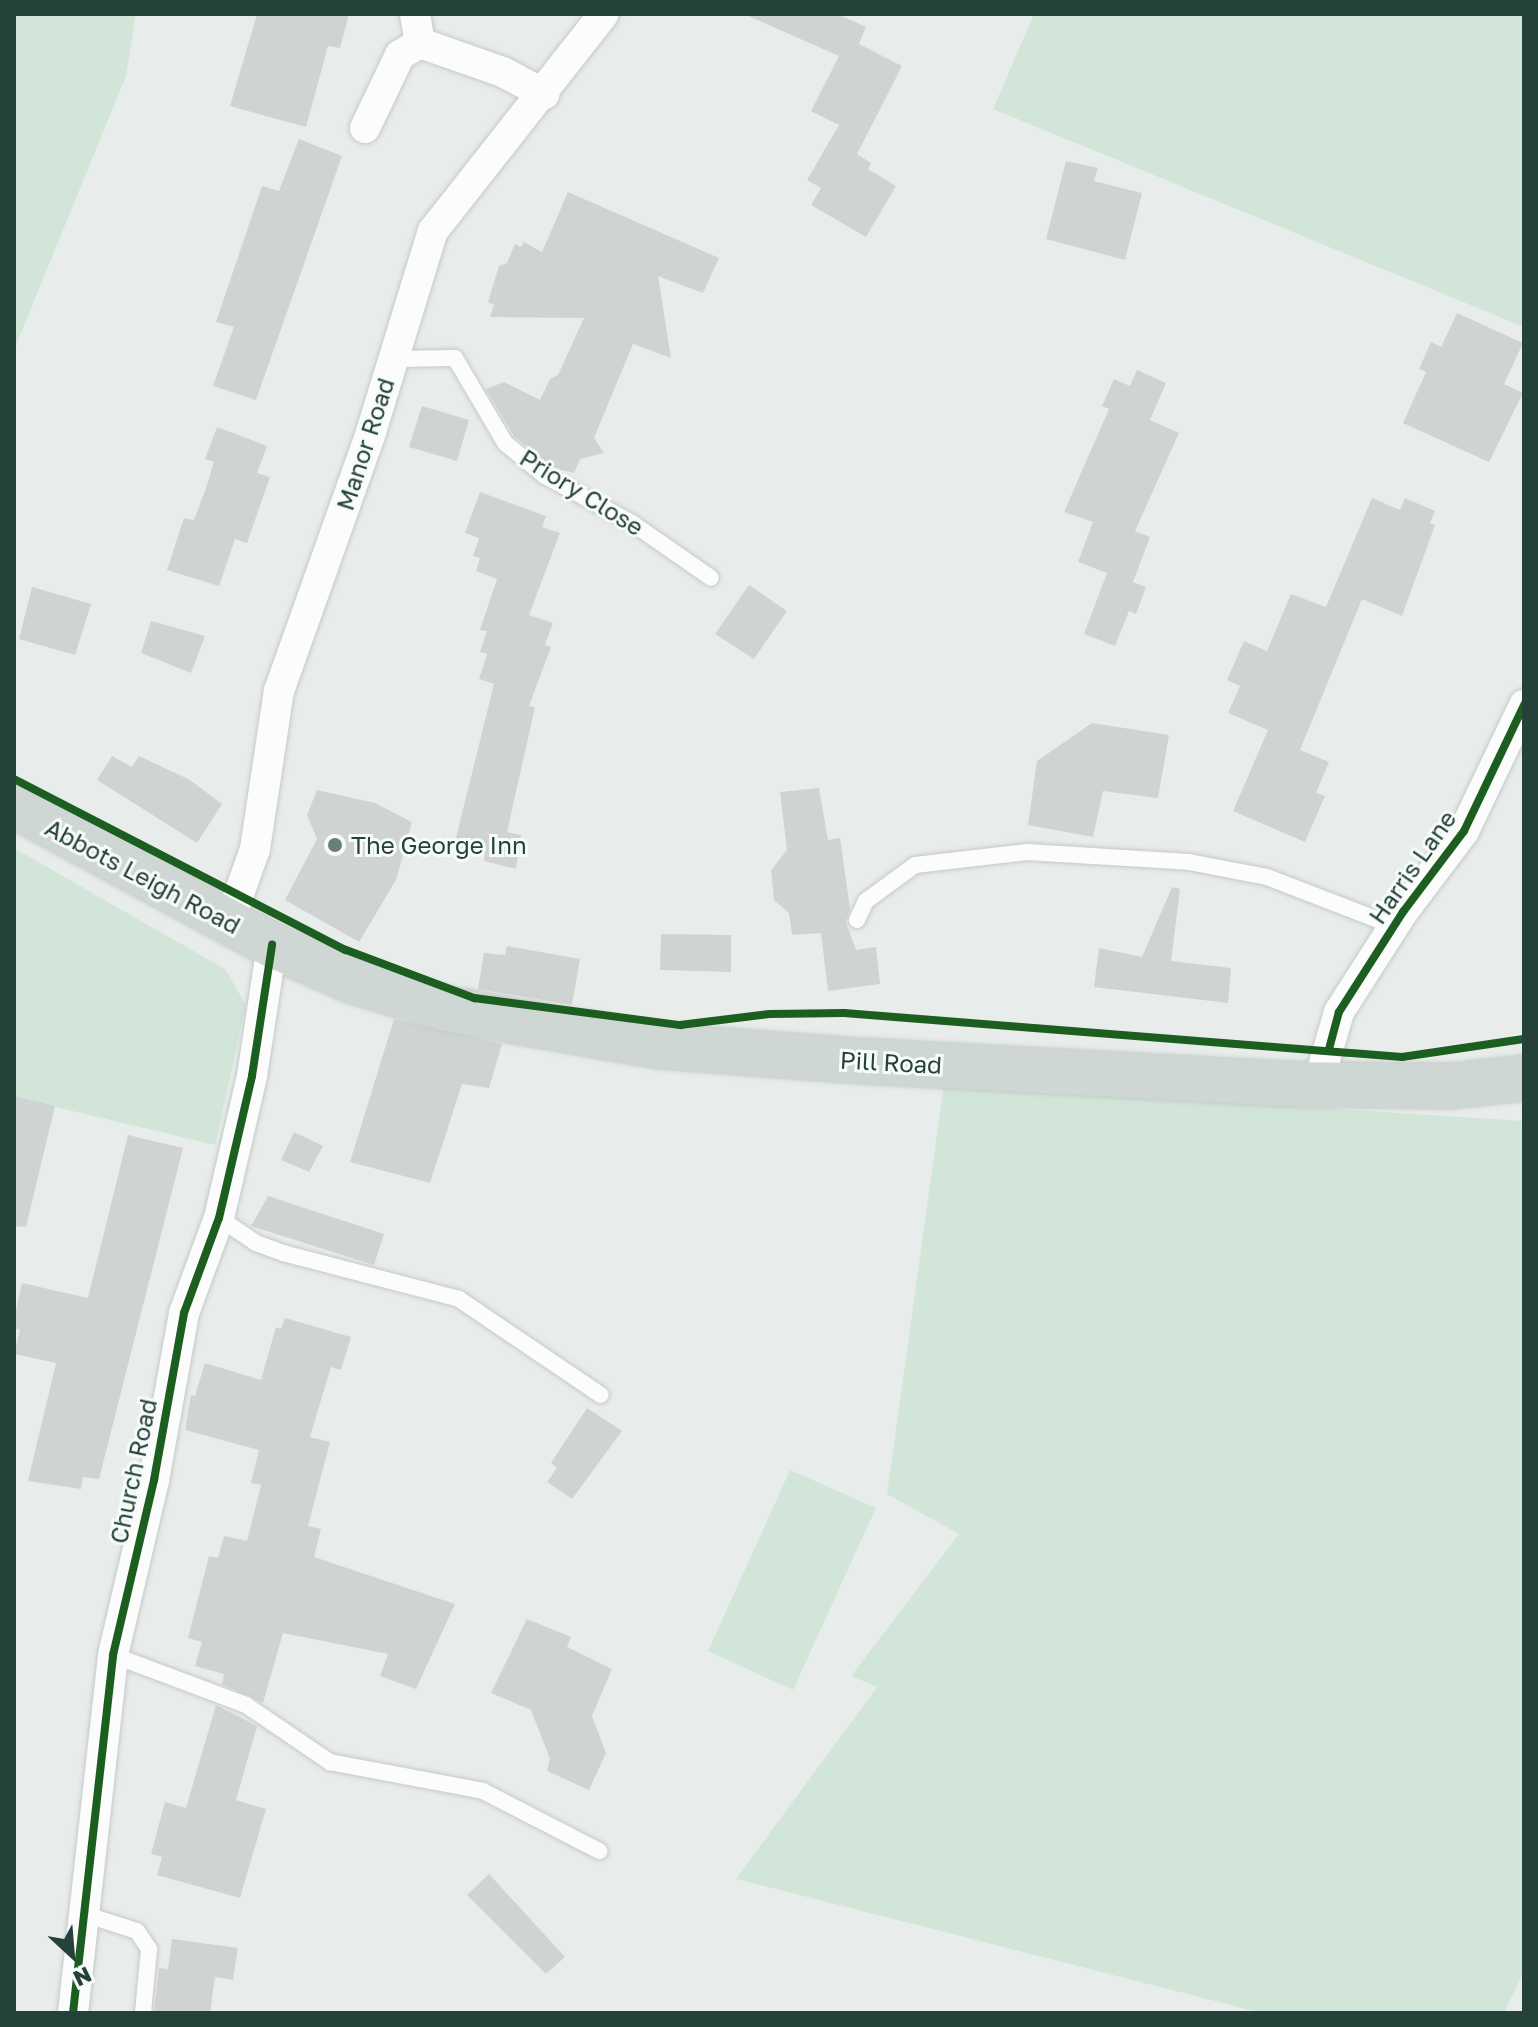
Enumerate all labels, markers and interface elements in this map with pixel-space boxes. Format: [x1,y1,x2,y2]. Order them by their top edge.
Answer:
street label: Manor Road [330,374,400,514]
street label: Priory Close [515,443,649,541]
street label: Harris Lane [1362,805,1462,929]
street label: Abbots Leigh Road [41,812,245,940]
place label: The George Inn [351,831,527,859]
marker: The George Inn [326,836,344,854]
street label: Pill Road [839,1045,943,1079]
street label: Church Road [104,1396,162,1546]
north arrow [32,1915,112,1995]
text: N [69,1961,96,1993]

